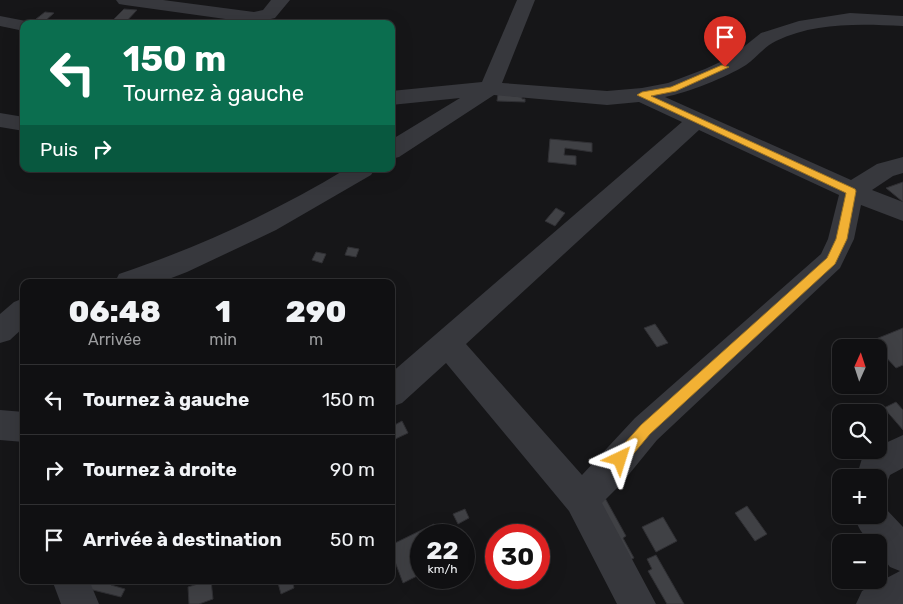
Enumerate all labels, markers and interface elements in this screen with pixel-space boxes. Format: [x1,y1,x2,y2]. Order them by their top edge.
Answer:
pin [704,16,746,67]
icon: arrive [711,23,739,51]
text: 150 m [123,38,226,80]
icon: left [40,40,105,105]
text: Tournez à gauche [123,80,304,107]
icon: right [88,135,116,163]
text: Puis [40,138,78,161]
text: 06:48 [68,294,161,330]
text: 1 [215,294,231,330]
text: 290 [285,294,347,330]
text: Arrivée [88,330,141,349]
text: min [209,330,237,349]
text: m [309,330,323,349]
north arrow [832,339,888,394]
map controls [832,339,887,589]
icon: left [40,386,68,414]
text: Tournez à gauche [83,388,249,411]
text: 150 m [322,388,375,411]
button: search [832,404,887,459]
position arrow [593,432,645,484]
icon: right [40,456,68,484]
text: Tournez à droite [83,458,237,481]
text: 90 m [330,458,375,481]
button: + [832,469,887,524]
speed limit sign: 30 [485,524,550,589]
icon: arrive [40,526,68,554]
text: Arrivée à destination [83,528,282,551]
text: 50 m [330,528,375,551]
button: − [832,534,887,589]
text: 22 [426,536,459,565]
text: km/h [428,562,457,576]

